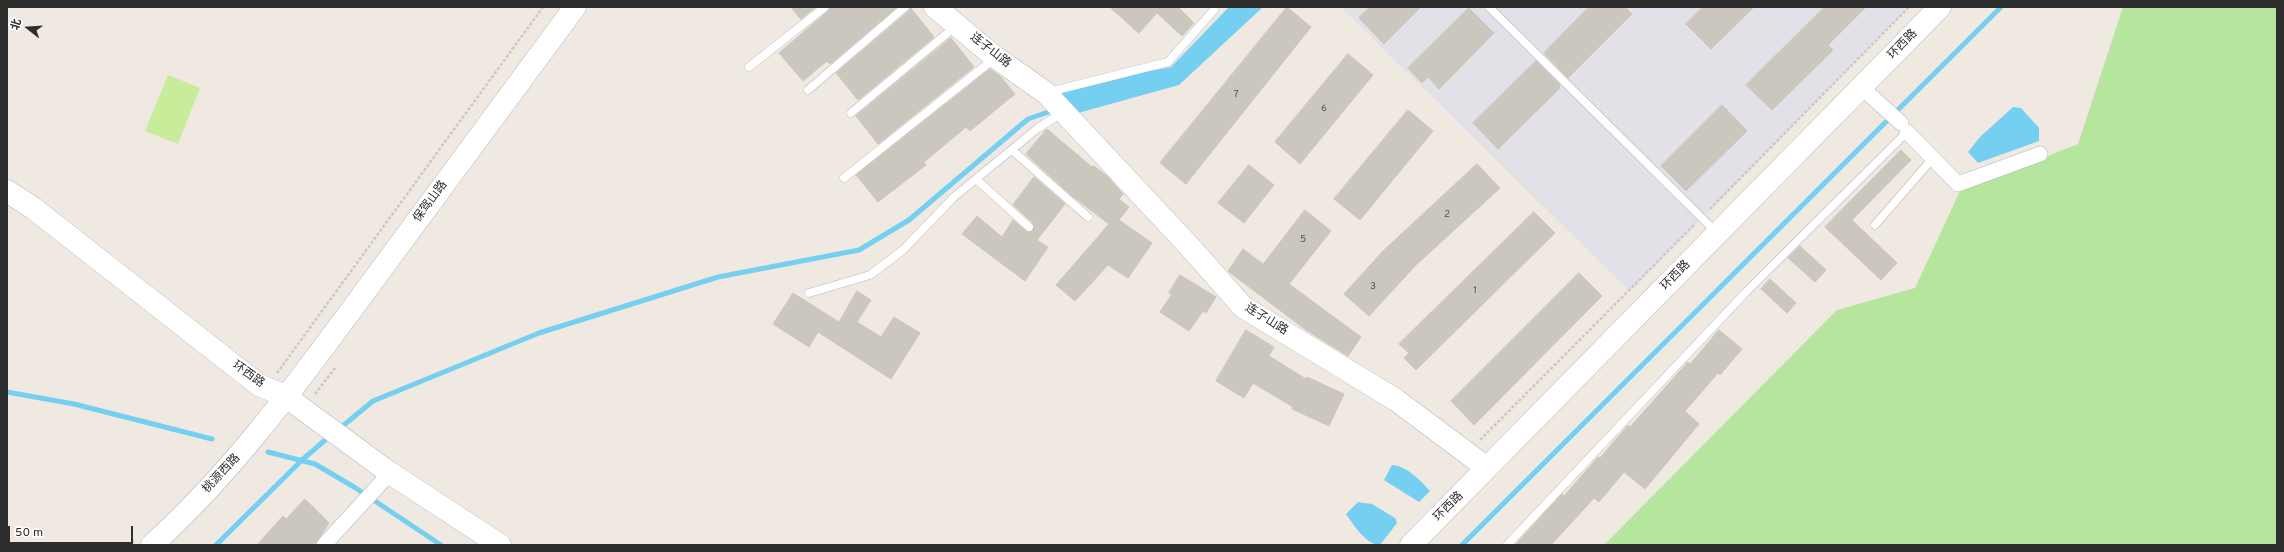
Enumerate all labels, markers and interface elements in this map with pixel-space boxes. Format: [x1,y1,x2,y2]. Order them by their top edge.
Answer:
north arrow [8,8,48,48]
text: 北 [8,17,25,32]
street label: 环西路 [1885,27,1921,63]
street label: 连子山路 [967,31,1013,71]
house number: 7 [1233,89,1239,101]
house number: 6 [1321,103,1327,115]
street label: 保驾山路 [411,178,451,226]
house number: 2 [1444,209,1450,221]
house number: 5 [1300,234,1306,246]
street label: 环西路 [1658,258,1694,294]
house number: 3 [1370,281,1376,293]
house number: 1 [1473,285,1477,297]
street label: 连子山路 [1242,301,1290,339]
street label: 环西路 [229,359,267,391]
street label: 桃源西路 [200,452,244,496]
street label: 环西路 [1431,489,1467,525]
scale bar [10,518,135,544]
text: 50 m [15,525,43,541]

